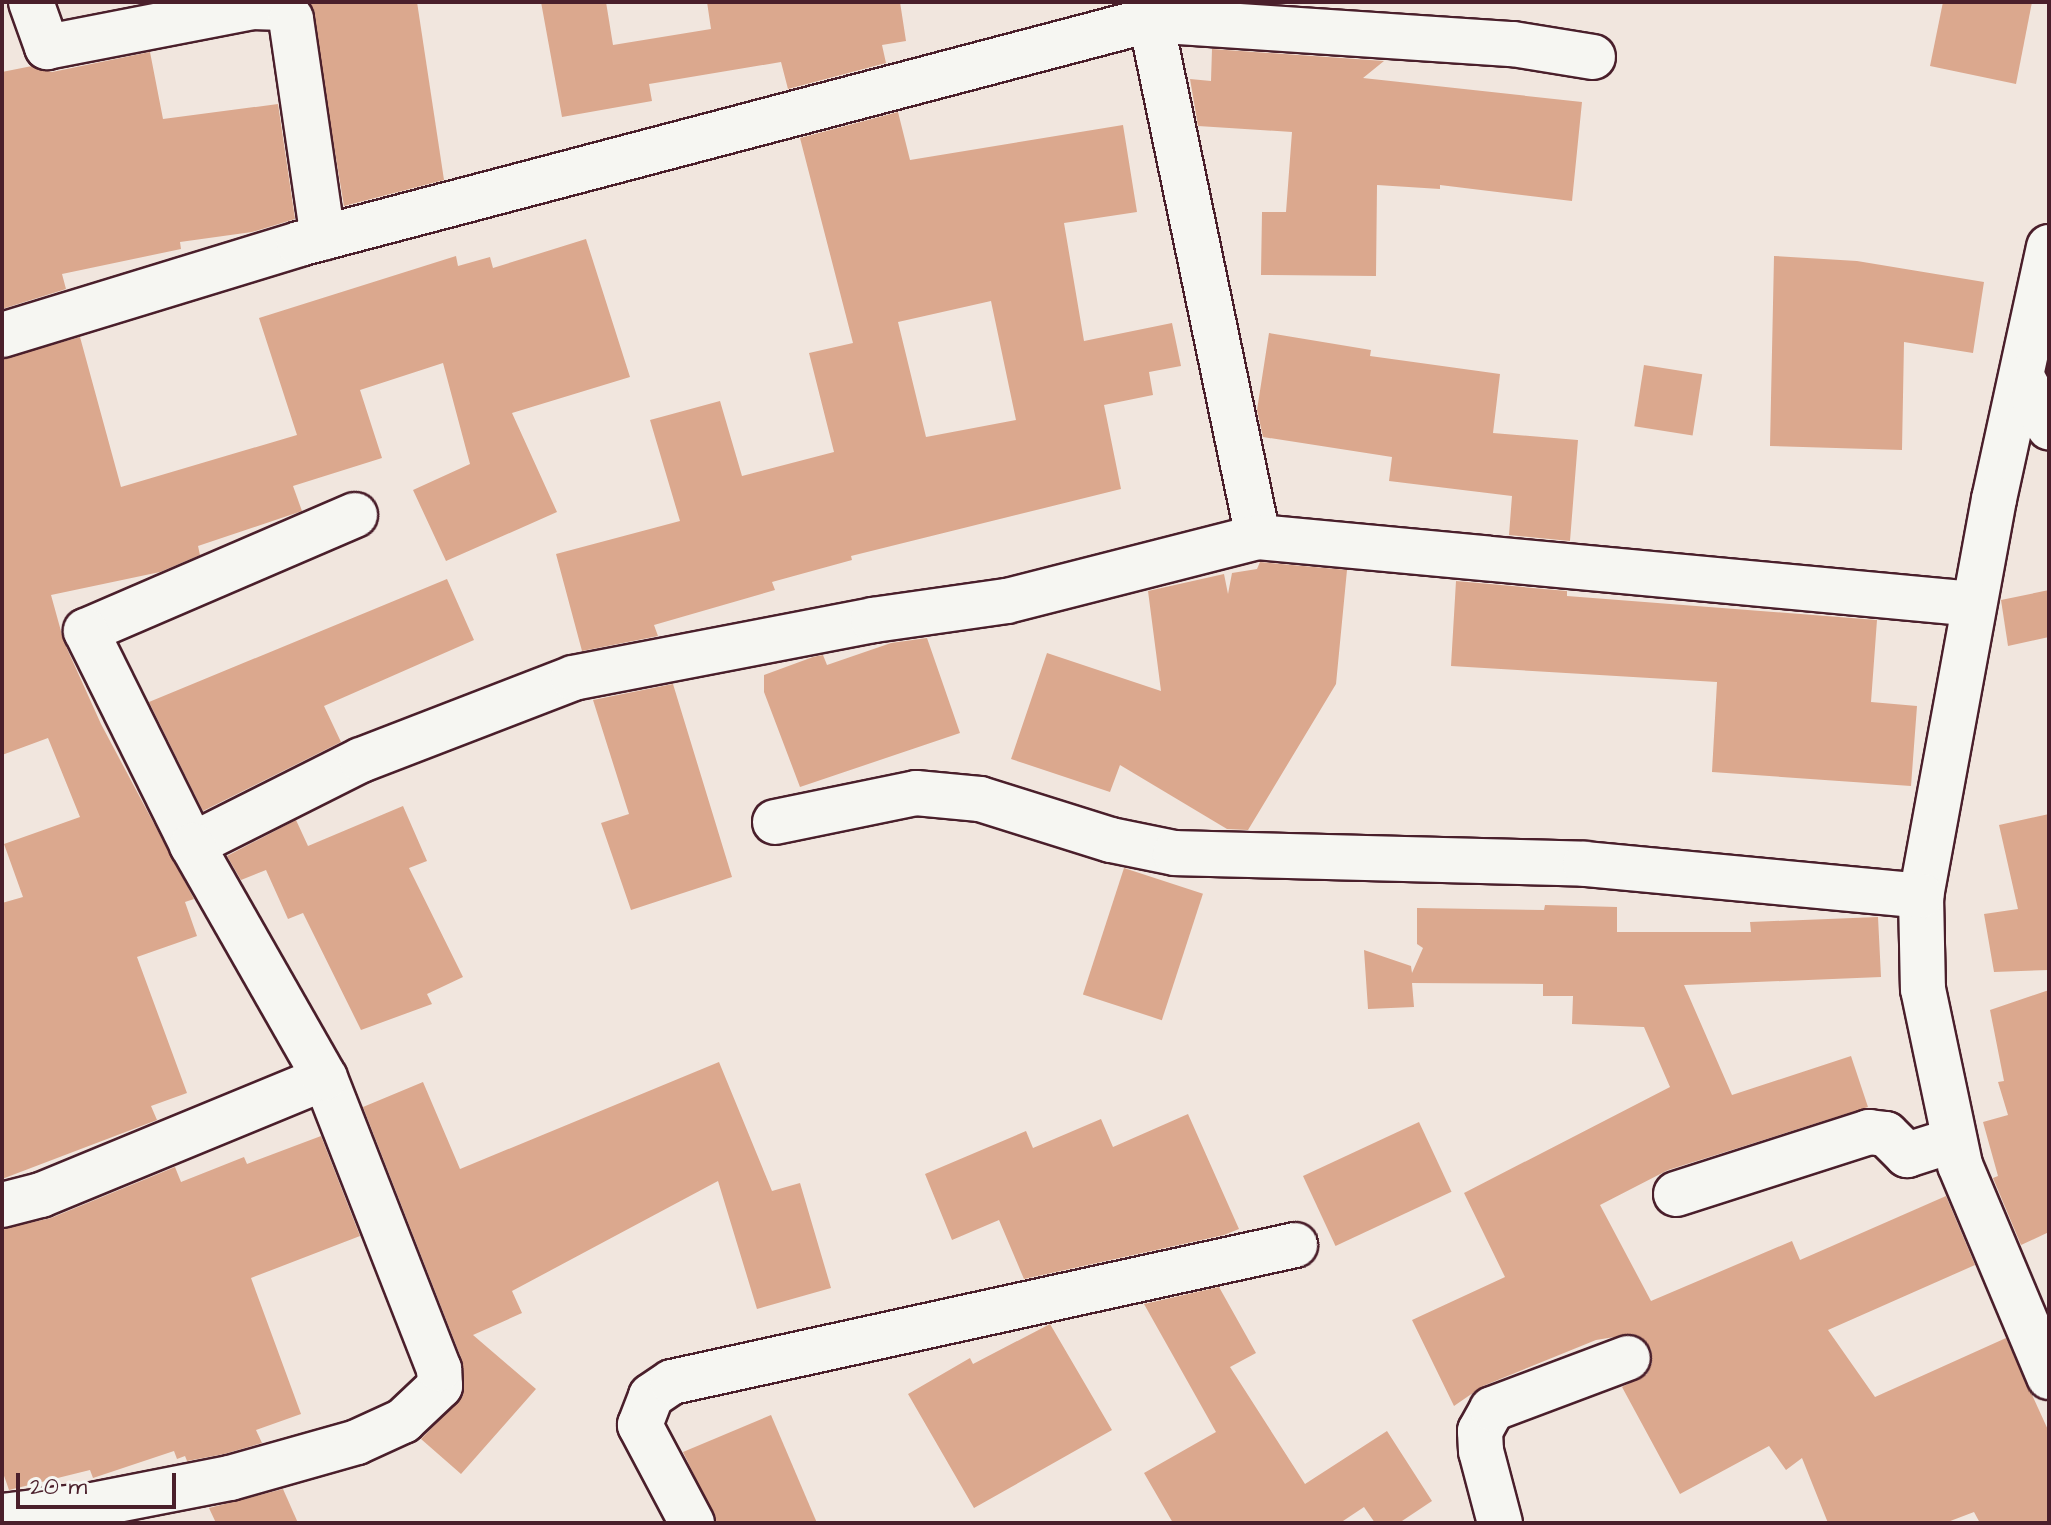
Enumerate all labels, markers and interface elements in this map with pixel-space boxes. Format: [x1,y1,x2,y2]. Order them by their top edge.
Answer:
scale bar [20,1457,180,1507]
text: 20 m [30,1470,87,1504]

